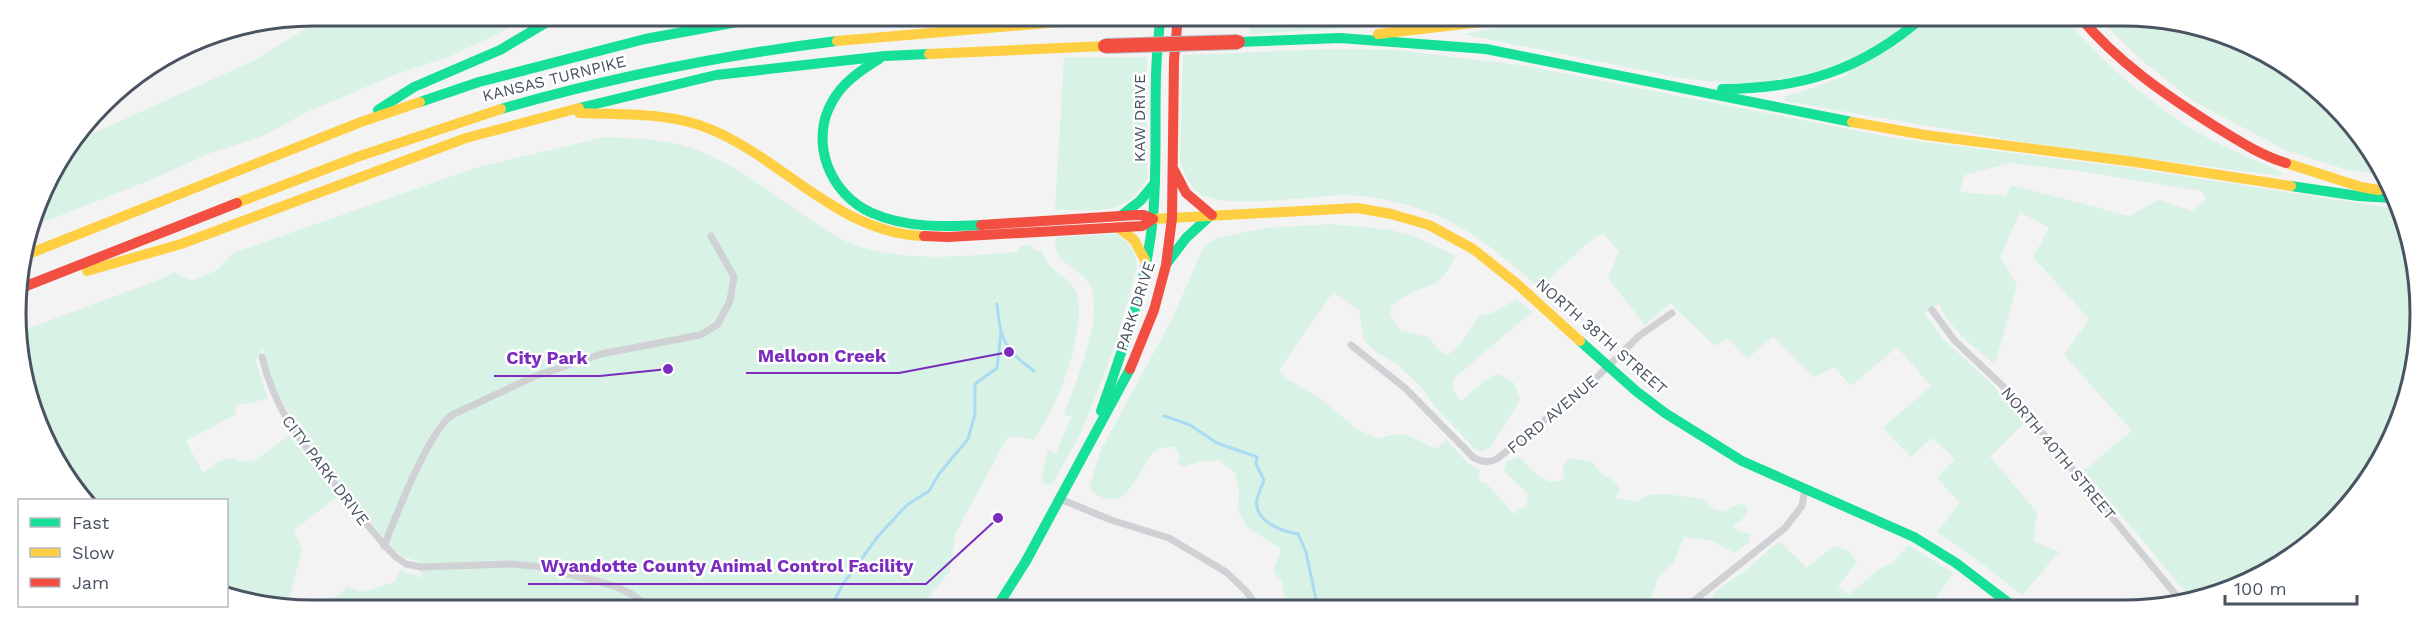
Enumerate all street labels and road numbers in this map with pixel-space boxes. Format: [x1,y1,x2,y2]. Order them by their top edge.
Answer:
street label: KANSAS TURNPIKE [480,51,628,106]
street label: KAW DRIVE [1130,74,1149,162]
street label: PARK DRIVE [1112,259,1159,354]
street label: NORTH 38TH STREET [1532,274,1671,399]
street label: FORD AVENUE [1503,371,1601,458]
street label: NORTH 40TH STREET [1997,383,2120,524]
street label: CITY PARK DRIVE [278,412,373,529]

